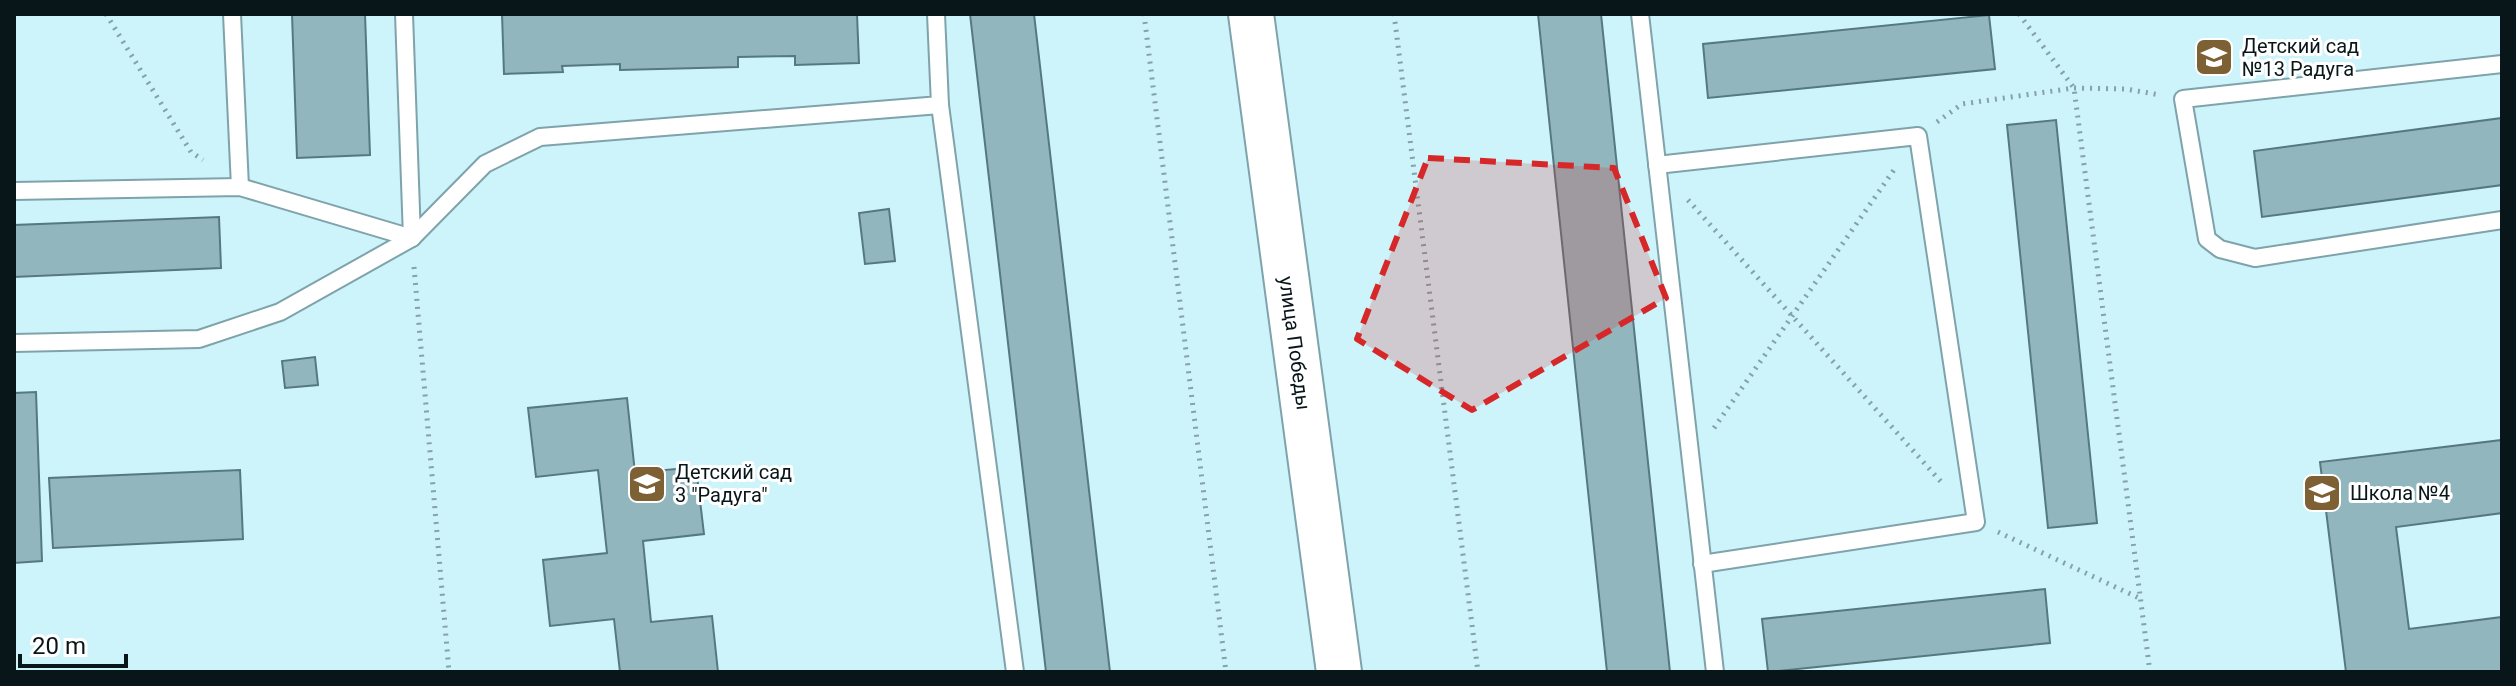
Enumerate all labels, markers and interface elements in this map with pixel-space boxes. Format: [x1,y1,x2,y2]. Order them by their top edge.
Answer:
place label: Детский сад №13 Радуга [2242,34,2359,81]
school or university icon: Детский сад №13 Радуга [2193,36,2235,78]
street label: улица Победы [1274,275,1316,412]
place label: Детский сад 3 "Радуга" [675,460,792,507]
school or university icon: Детский сад 3 "Радуга" [626,463,668,505]
school or university icon: Школа №4 [2301,472,2343,514]
place label: Школа №4 [2350,481,2450,505]
scale bar [20,618,126,668]
text: 20 m [32,632,86,660]

